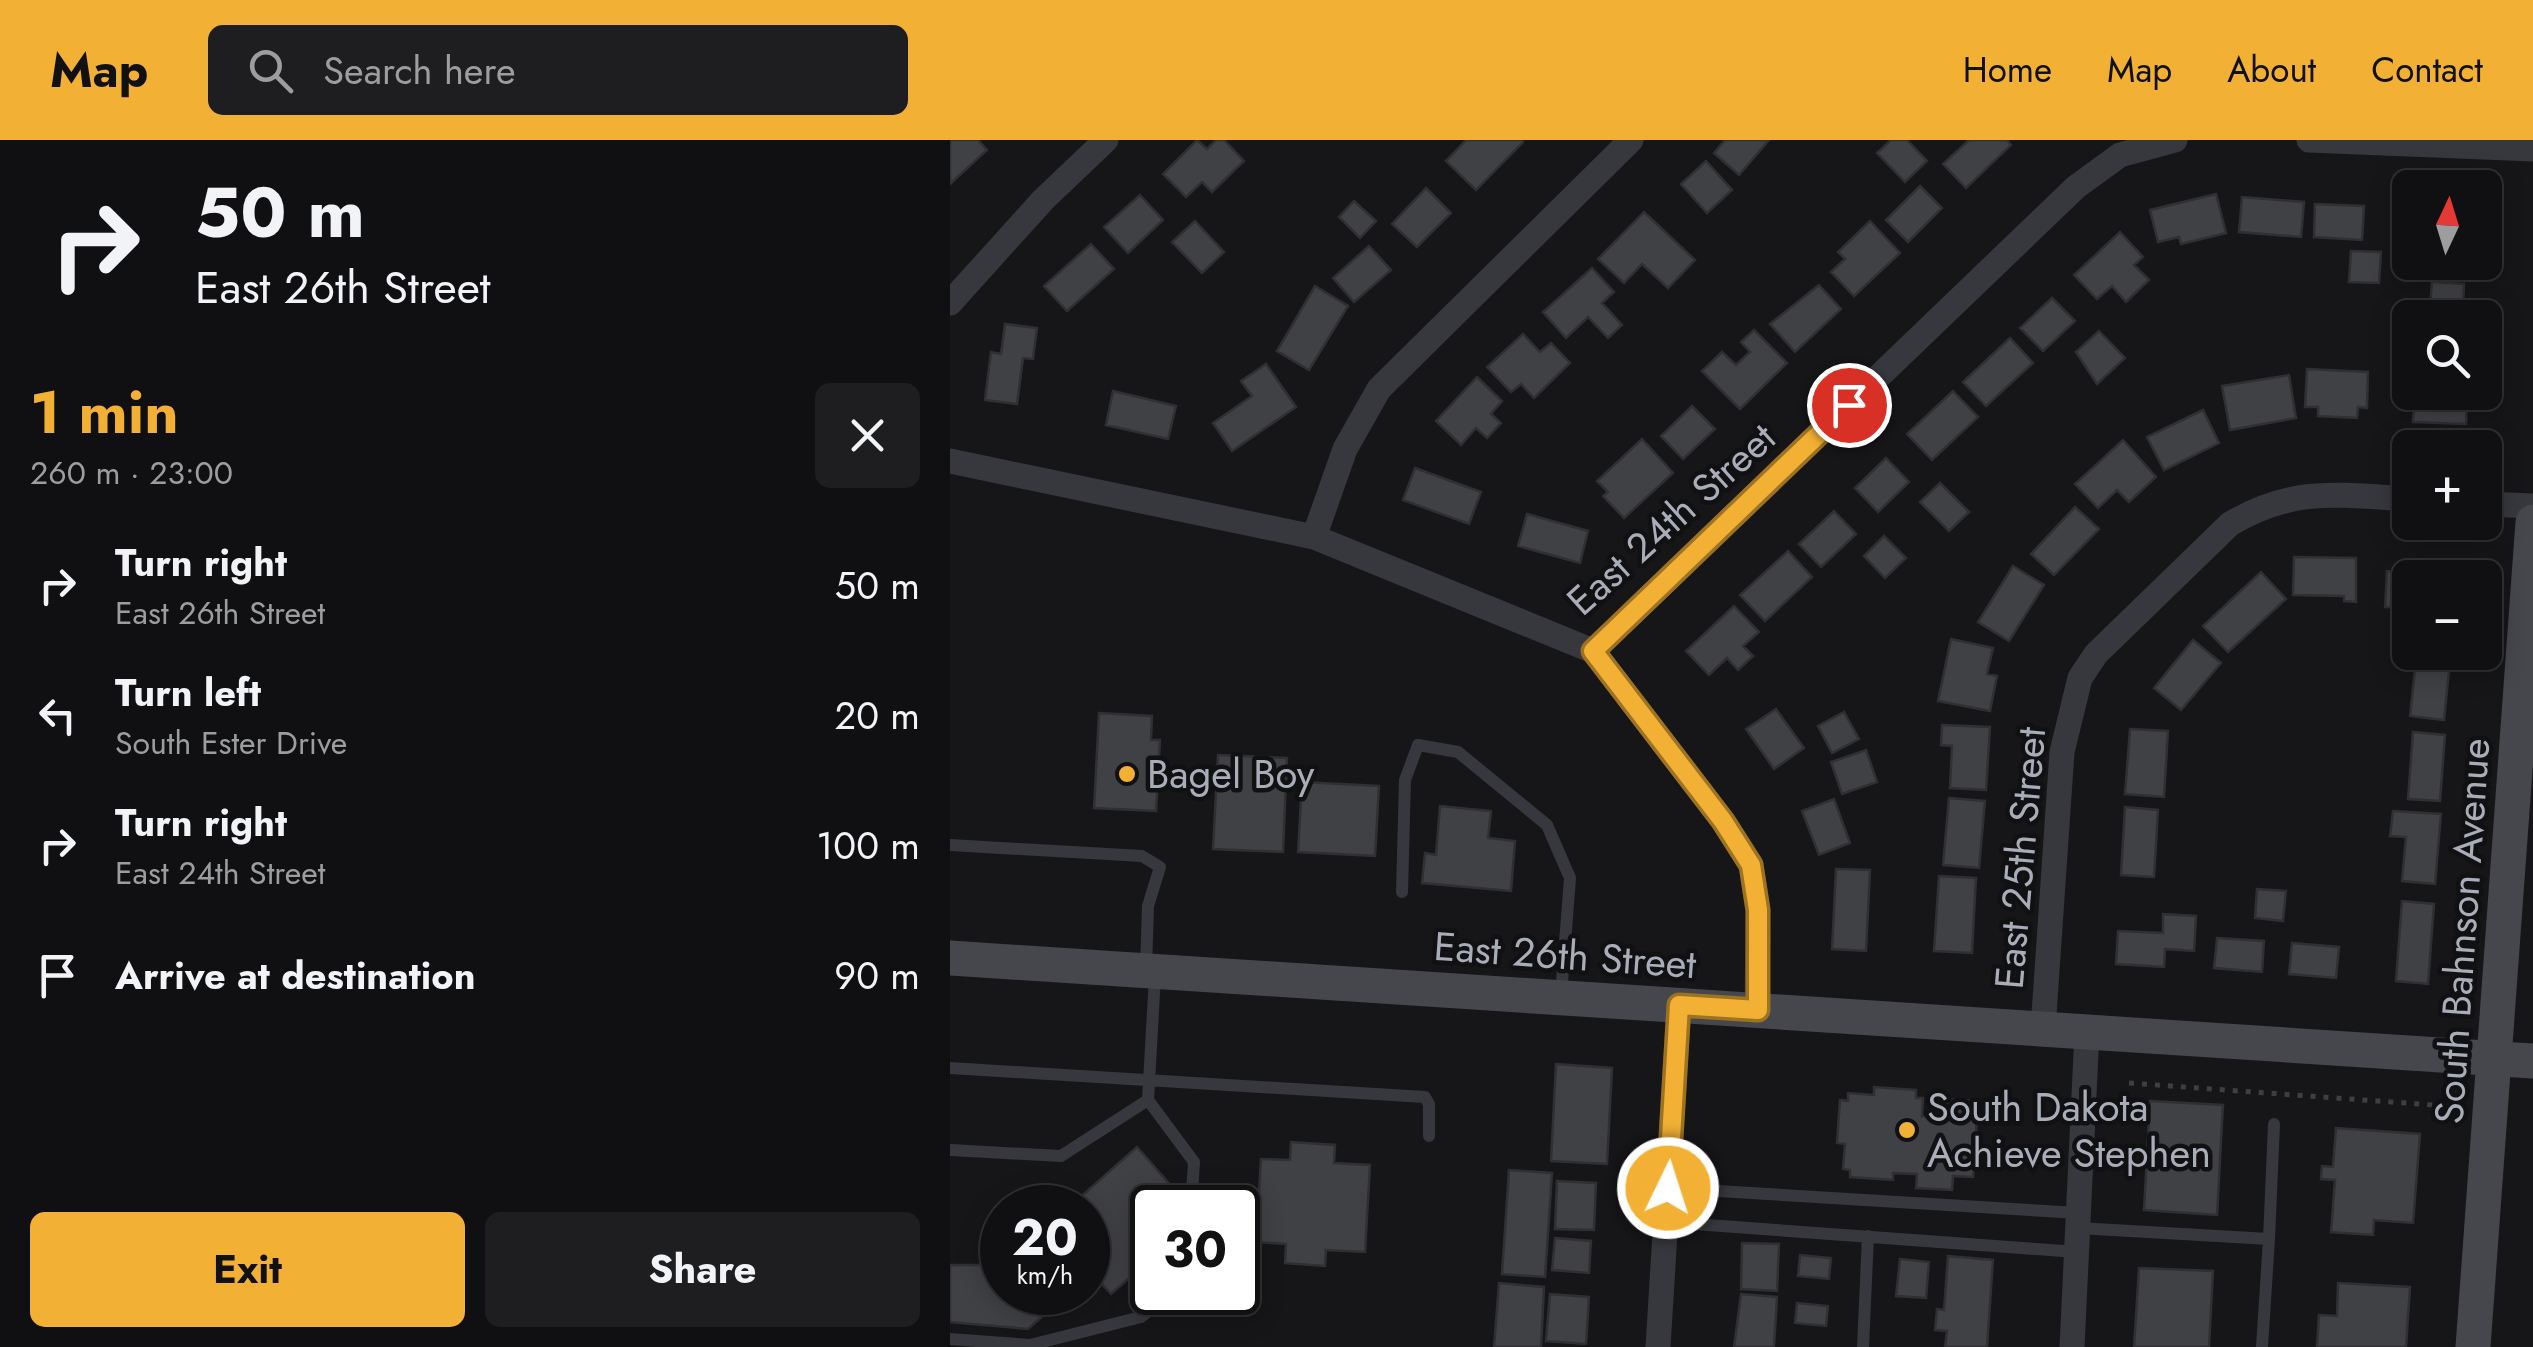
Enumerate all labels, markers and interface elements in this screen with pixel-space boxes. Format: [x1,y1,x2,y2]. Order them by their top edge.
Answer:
search box [208,25,908,115]
text: Map [50,36,148,105]
icon: search [243,43,298,98]
text: Search here [323,43,515,98]
text: Home [1963,45,2052,95]
text: Map [2107,45,2172,95]
text: About [2227,45,2316,95]
text: Contact [2371,45,2483,95]
text: 50 m [195,162,365,263]
north arrow [2392,170,2502,280]
map controls [2392,170,2502,670]
icon: right [30,180,160,310]
text: East 26th Street [195,255,491,320]
button: search [2392,300,2502,410]
pin [1807,363,1892,448]
text: 1 min [30,369,179,456]
icon: arrive [1822,378,1877,433]
button: close [815,383,920,488]
street label: East 24th Street [1554,409,1788,629]
button: + [2392,430,2502,540]
text: 260 m · 23:00 [30,450,233,496]
text: Turn right [115,535,287,590]
icon: right [30,558,85,613]
text: 50 m [835,558,920,613]
button: − [2392,560,2502,670]
text: East 26th Street [115,590,325,636]
text: Turn left [115,665,261,720]
icon: left [30,688,85,743]
text: 20 m [835,688,920,743]
text: South Ester Drive [115,720,347,766]
street label: East 25th Street [1980,724,2060,991]
street label: South Bahnson Avenue [2420,736,2504,1126]
place label: Bagel Boy [1147,745,1315,803]
marker: Bagel Boy [1116,763,1138,785]
text: Turn right [115,795,287,850]
icon: right [30,818,85,873]
text: 100 m [816,818,920,873]
text: East 24th Street [115,850,325,896]
street label: East 26th Street [1432,917,1698,993]
icon: arrive [30,948,85,1003]
text: Arrive at destination [115,948,476,1003]
text: 90 m [834,948,920,1003]
place label: South Dakota Achieve Stephen [1927,1078,2211,1182]
marker: South Dakota Achieve Stephen [1896,1119,1918,1141]
position arrow [1616,1136,1720,1240]
speed limit sign: 30 [1130,1185,1260,1315]
text: 20 [1012,1201,1078,1274]
button: Exit [30,1212,465,1327]
button: Share [485,1212,920,1327]
text: km/h [1017,1257,1073,1293]

